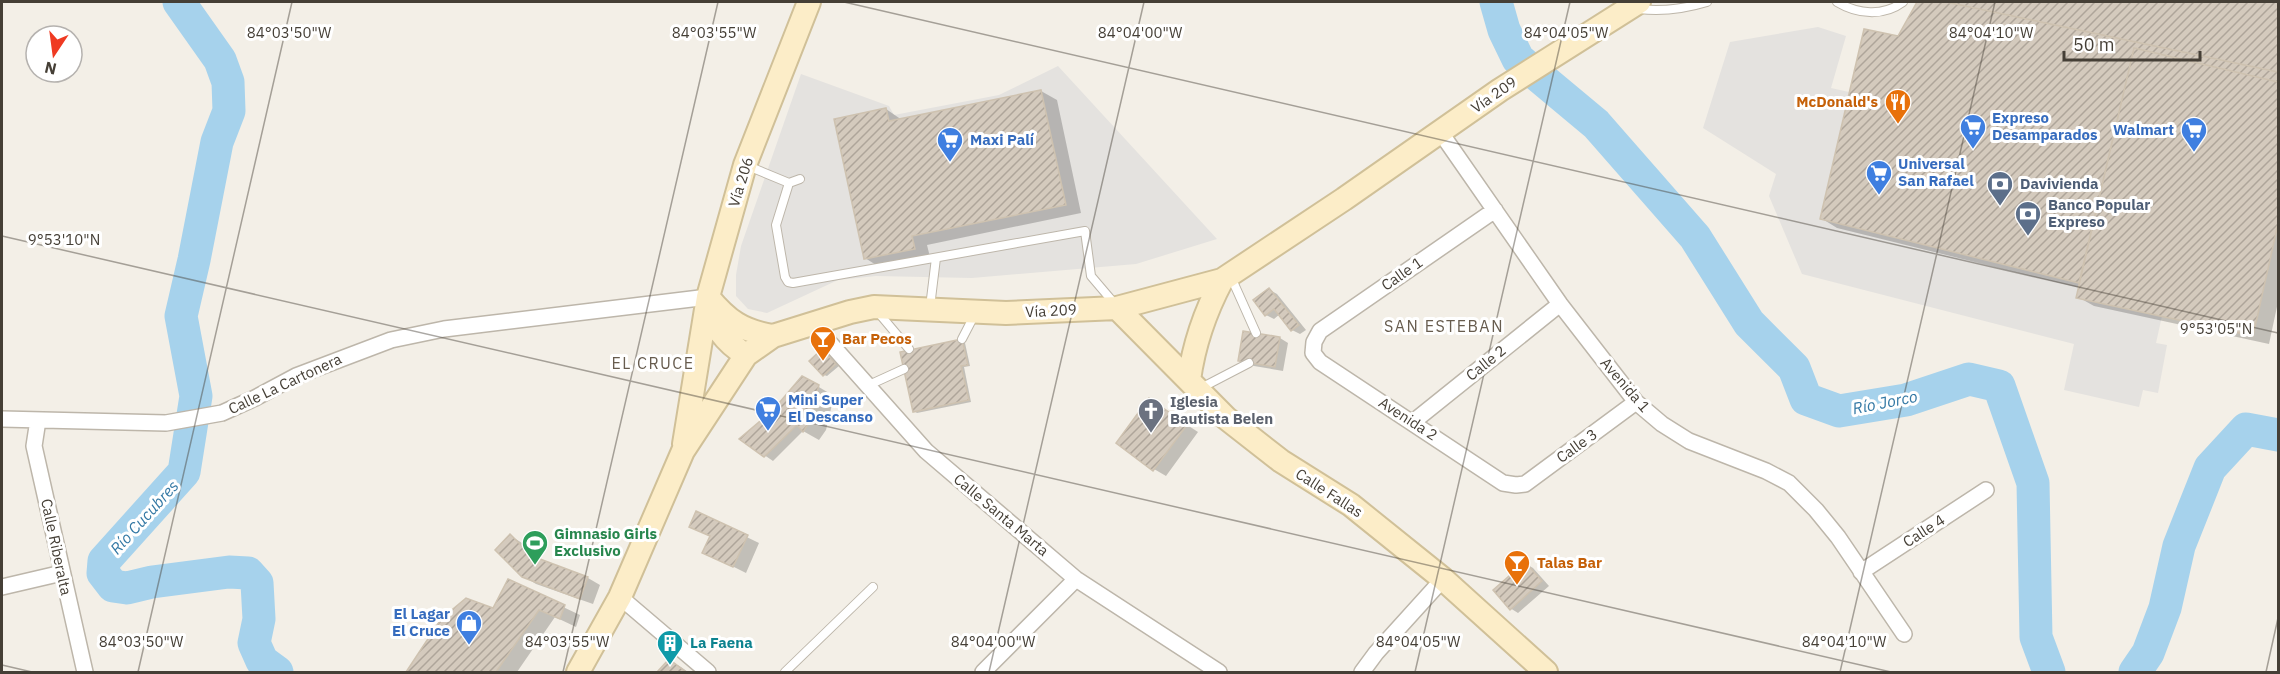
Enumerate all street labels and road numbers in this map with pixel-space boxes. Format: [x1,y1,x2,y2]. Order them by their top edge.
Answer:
street label: Vía 209 [1467,72,1520,117]
street label: Vía 206 [724,154,757,209]
street label: Calle 1 [1377,253,1426,295]
street label: Vía 209 [1025,300,1077,321]
street label: Calle 2 [1462,341,1510,385]
street label: Calle La Cartonera [225,349,345,418]
street label: Avenida 1 [1596,353,1654,416]
street label: Avenida 2 [1375,393,1441,445]
street label: Calle 3 [1552,424,1601,467]
street label: Calle Fallas [1292,464,1366,521]
street label: Calle Santa Marta [950,469,1053,560]
street label: Calle Riberalta [37,497,76,597]
street label: Calle 4 [1899,510,1948,551]

